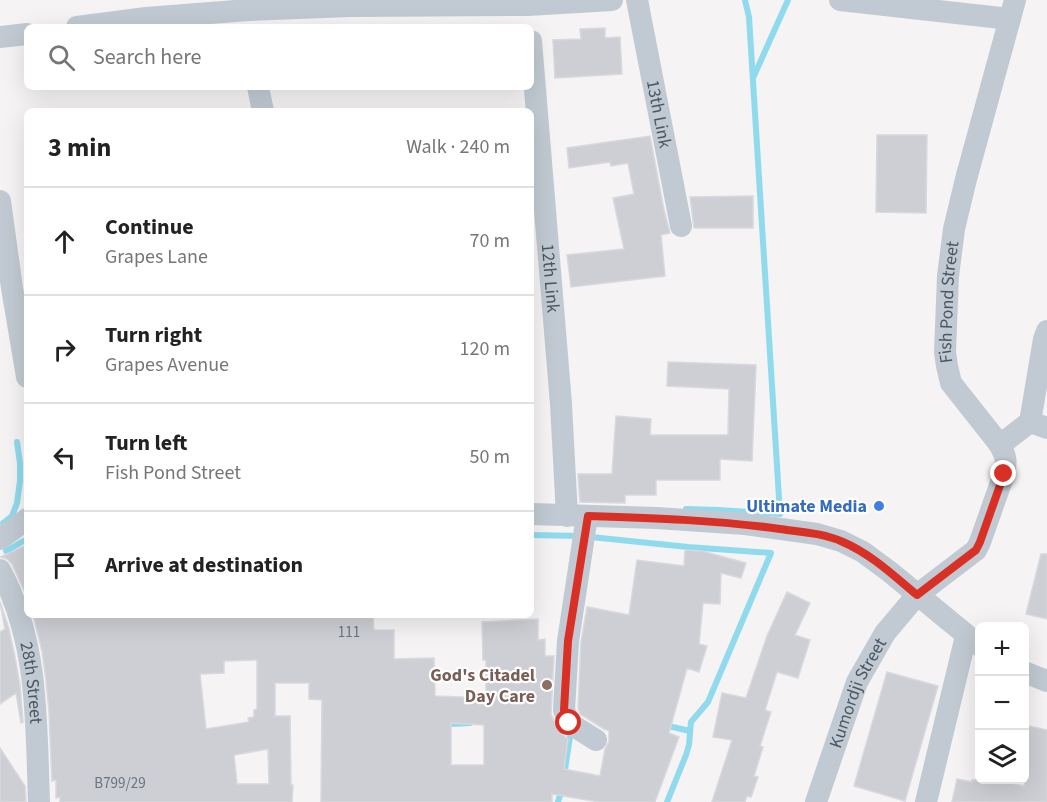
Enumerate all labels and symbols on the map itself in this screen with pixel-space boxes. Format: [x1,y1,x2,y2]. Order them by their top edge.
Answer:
street label: 13th Link [640,77,678,150]
street label: Fish Pond Street [932,240,965,365]
street label: 12th Link [535,243,566,314]
route end [990,460,1016,486]
place label: Ultimate Media [746,494,867,519]
marker: Ultimate Media [872,499,886,513]
house number: 111 [338,622,360,643]
street label: Kumordji Street [823,633,892,751]
street label: 28th Street [14,639,49,724]
place label: God's Citadel Day Care [430,663,535,709]
marker: God's Citadel Day Care [540,678,554,692]
route start [555,709,581,735]
house number: B799/29 [94,773,146,794]

